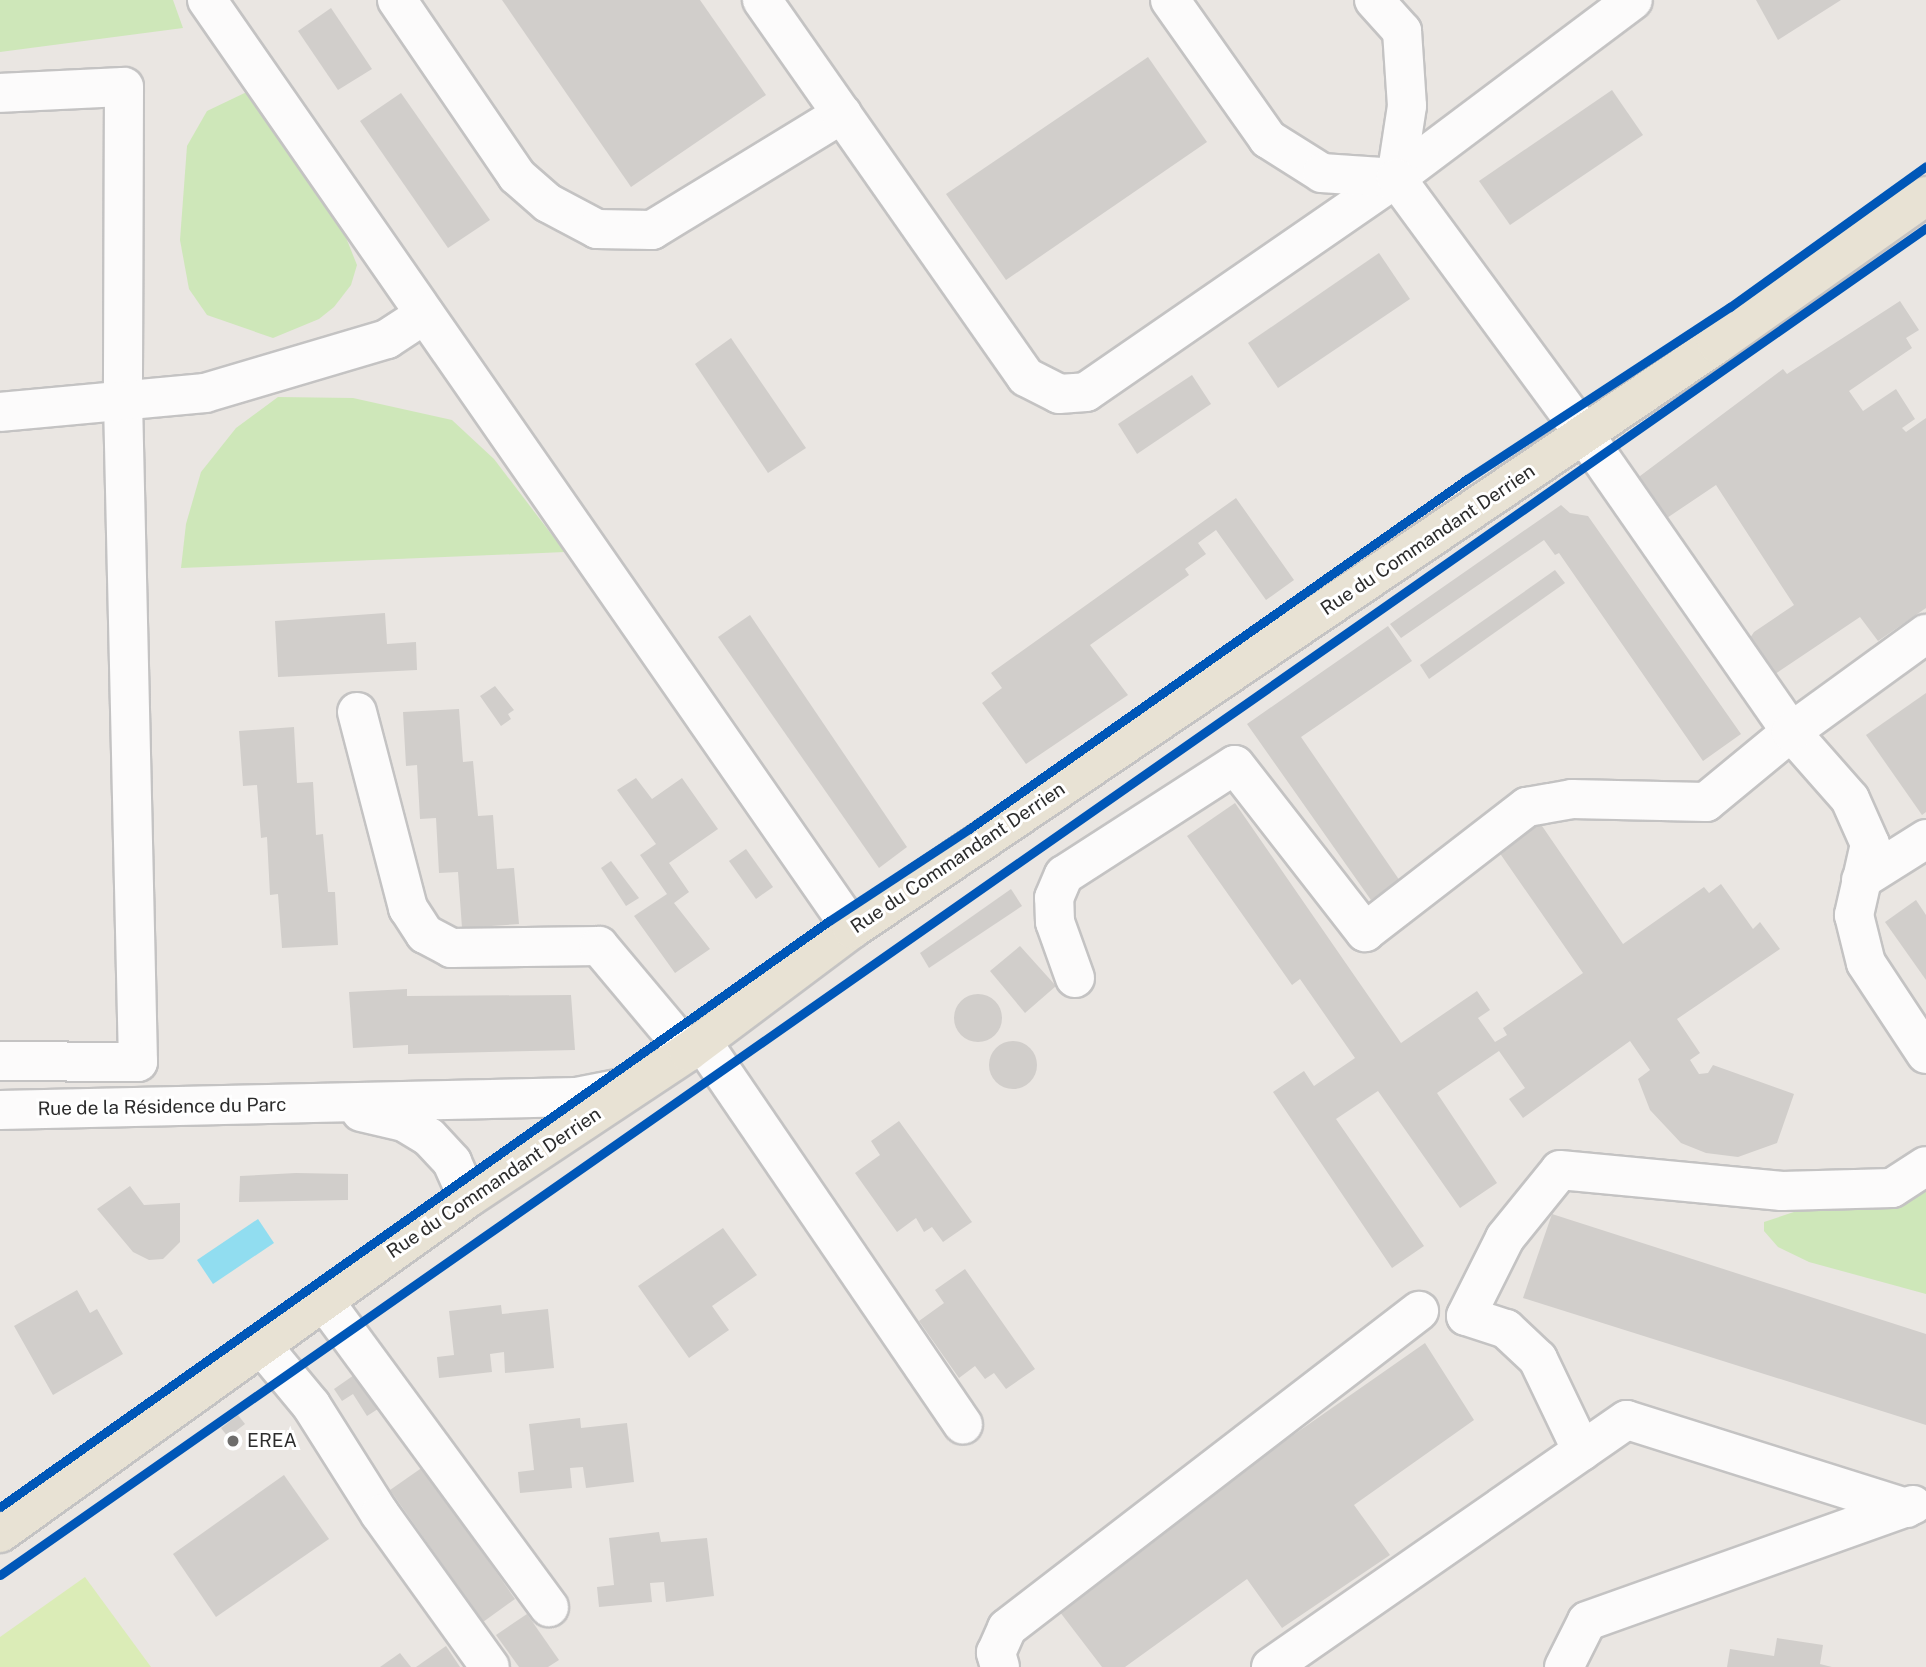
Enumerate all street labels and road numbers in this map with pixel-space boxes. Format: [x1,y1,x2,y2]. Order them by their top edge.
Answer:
street label: Rue du Commandant Derrien [1316,460,1540,620]
street label: Rue du Commandant Derrien [846,778,1070,938]
street label: Rue de la Résidence du Parc [37,1093,287,1121]
street label: Rue du Commandant Derrien [382,1103,606,1263]

